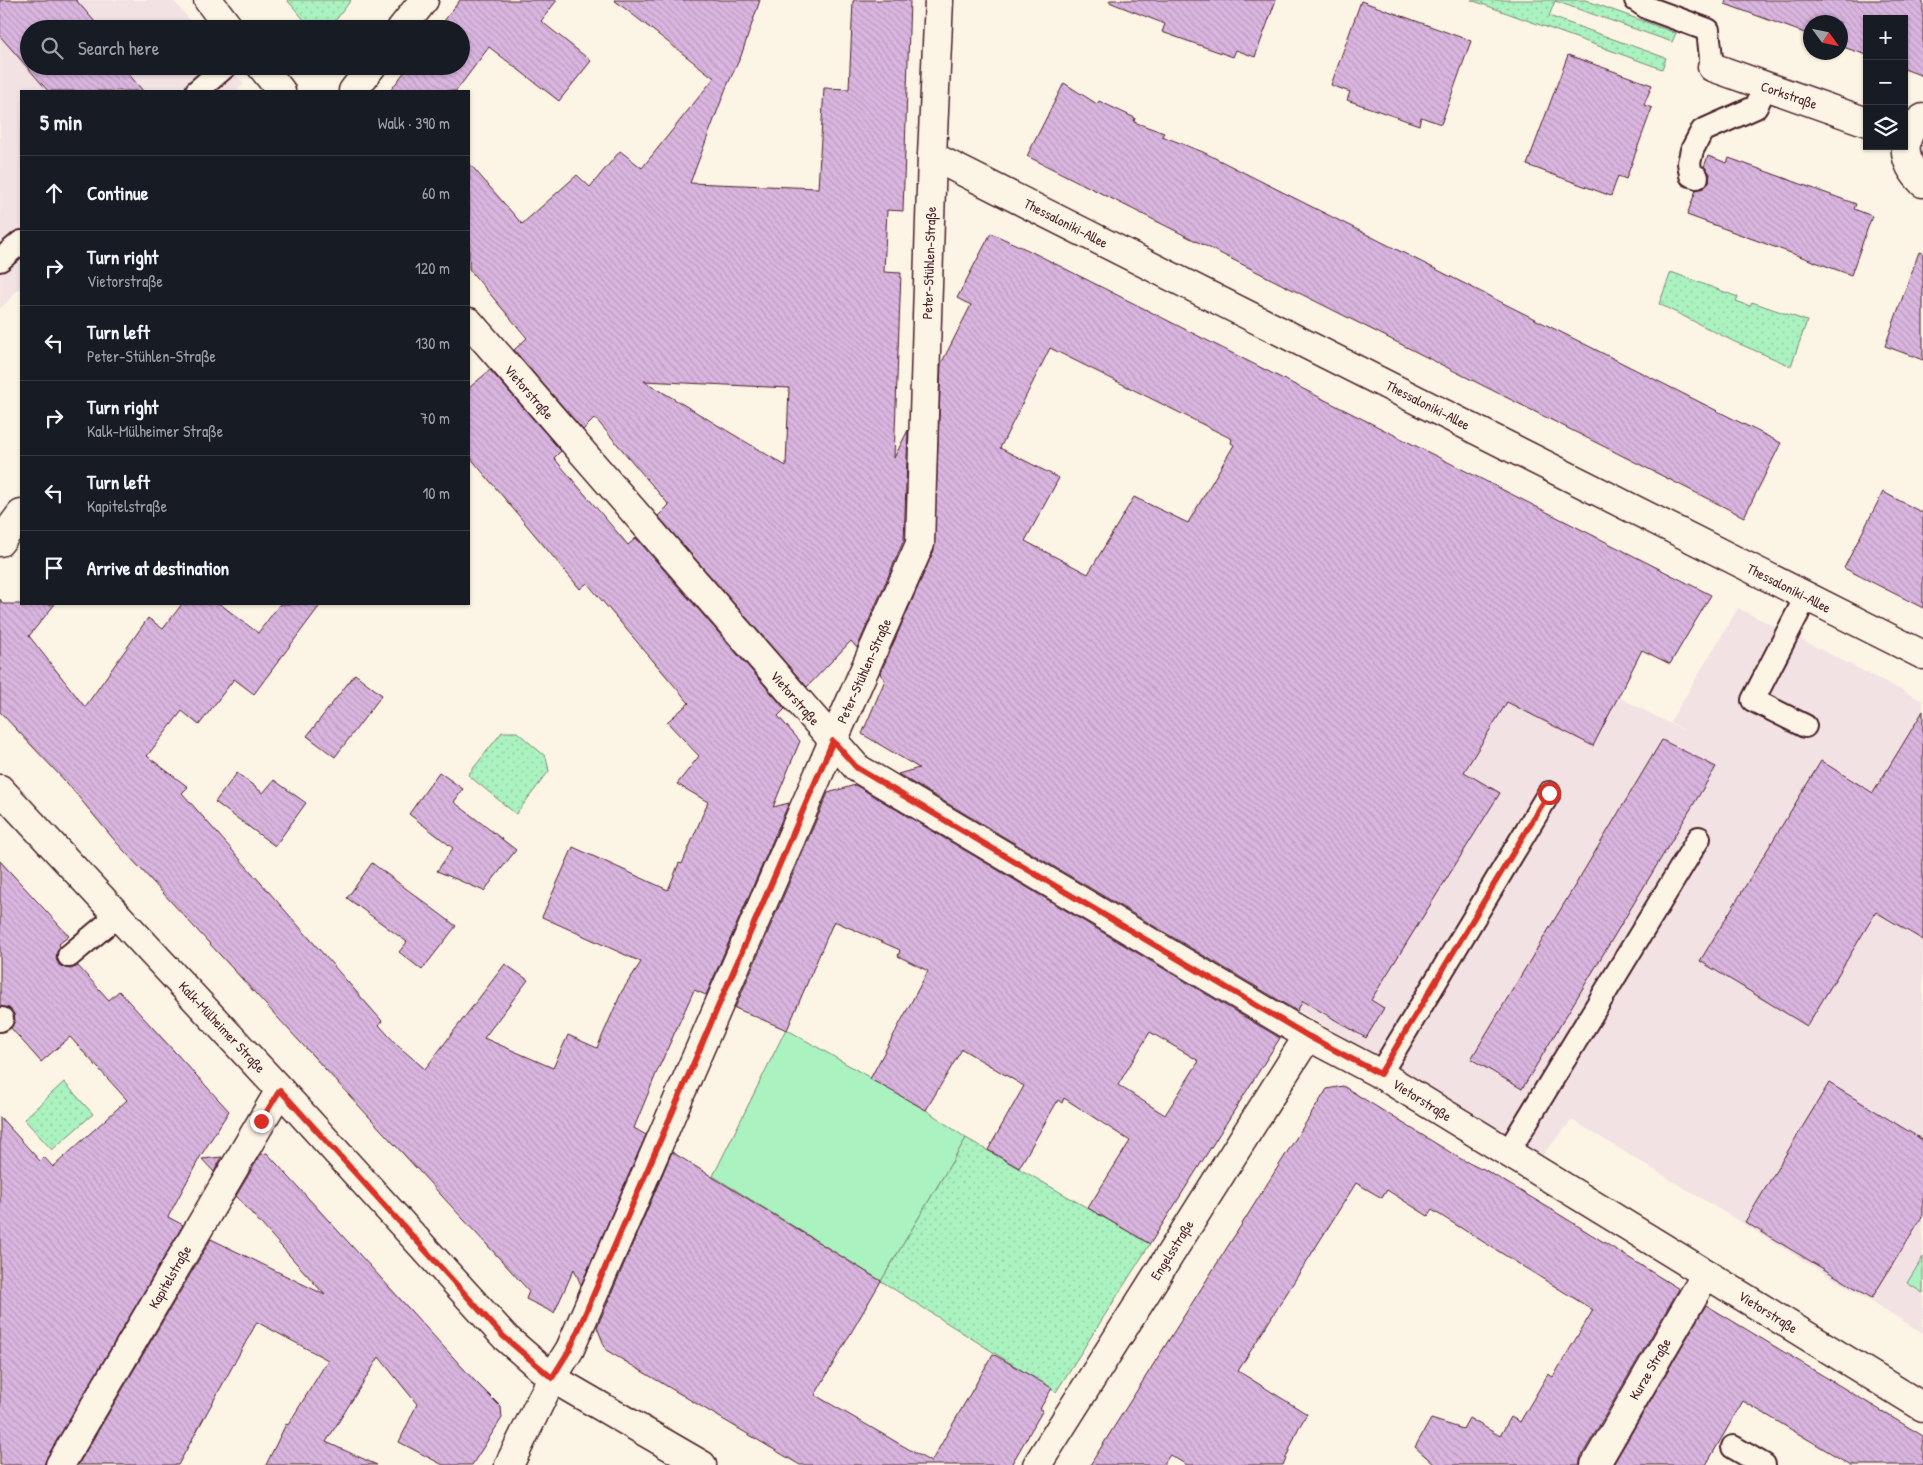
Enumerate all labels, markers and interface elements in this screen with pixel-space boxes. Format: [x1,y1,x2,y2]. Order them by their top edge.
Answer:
north arrow [1803,15,1848,60]
map controls [1863,15,1908,150]
button: + [1863,15,1908,60]
search box [20,20,470,75]
icon: search [38,34,66,62]
text: Search here [78,35,159,61]
button: − [1863,60,1908,105]
street label: Corkstraße [1758,76,1820,114]
button: layers [1863,105,1908,150]
text: 5 min [40,108,82,137]
text: Walk · 390 m [378,112,450,134]
icon: ahead [40,179,68,207]
text: Continue [87,180,148,206]
text: 60 m [422,182,450,204]
street label: Thessaloniki-Allee [1021,193,1112,252]
street label: Peter-Stühlen-Straße [917,206,941,320]
text: Turn right [87,244,158,270]
icon: right [40,254,68,282]
text: 120 m [415,257,450,279]
text: Vietorstraße [87,270,163,292]
text: Turn left [87,319,150,345]
icon: left [40,329,68,357]
text: 130 m [415,332,450,354]
text: Peter-Stühlen-Straße [87,345,216,367]
street label: Vietorstraße [500,360,559,424]
street label: Thessaloniki-Allee [1383,375,1474,434]
text: Turn right [87,394,158,420]
icon: right [40,404,68,432]
text: 70 m [420,407,450,429]
text: Kalk-Mülheimer Straße [87,420,223,442]
text: Turn left [87,469,150,495]
icon: left [40,479,68,507]
text: 10 m [422,482,450,504]
text: Kapitelstraße [87,495,167,517]
icon: arrive [40,554,68,582]
text: Arrive at destination [87,555,229,581]
street label: Thessaloniki-Allee [1744,558,1835,617]
street label: Peter-Stühlen-Straße [832,615,896,727]
street label: Vietorstraße [766,666,825,730]
route start [1538,782,1561,805]
street label: Kalk-Mülheimer Straße [174,977,270,1078]
street label: Vietorstraße [1389,1074,1456,1126]
route end [250,1110,273,1133]
street label: Engelsstraße [1146,1216,1199,1284]
street label: Kapitelstraße [144,1241,196,1312]
street label: Vietorstraße [1735,1286,1802,1338]
street label: Kurze Straße [1624,1334,1676,1404]

